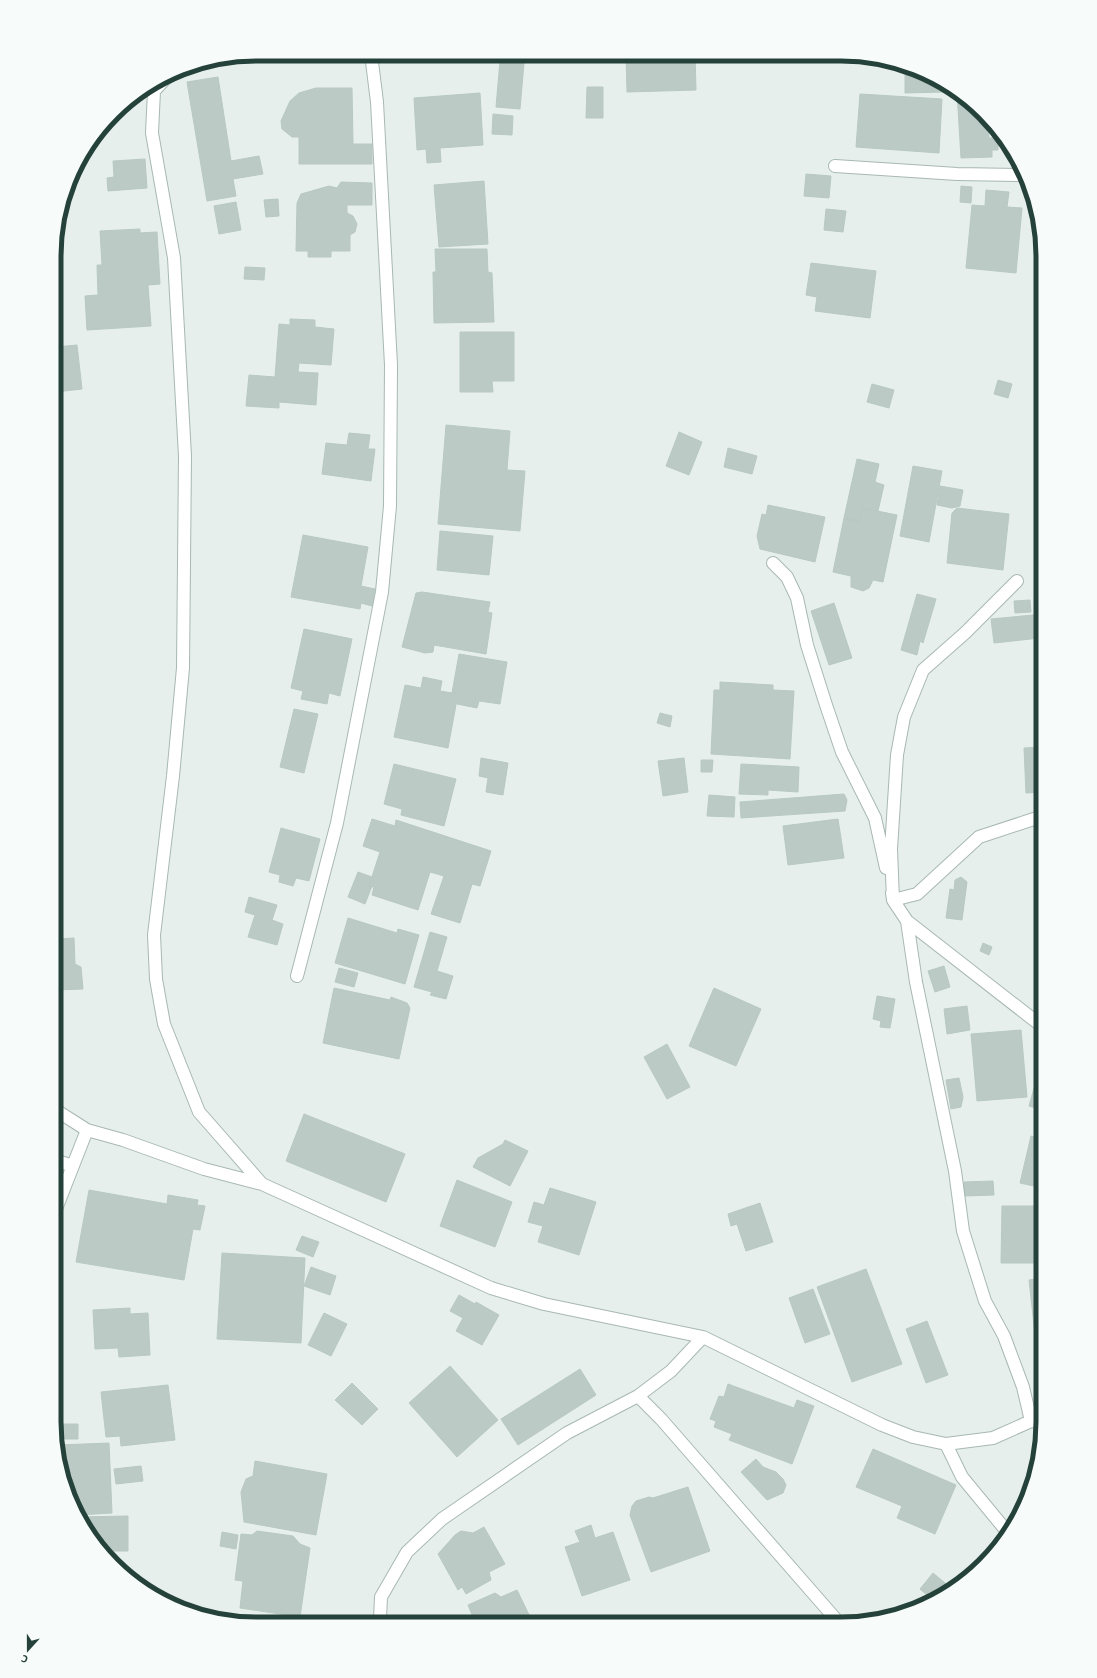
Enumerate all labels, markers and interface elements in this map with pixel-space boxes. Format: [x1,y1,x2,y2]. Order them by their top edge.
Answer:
north arrow [8,1630,48,1670]
text: С [20,1653,29,1665]

